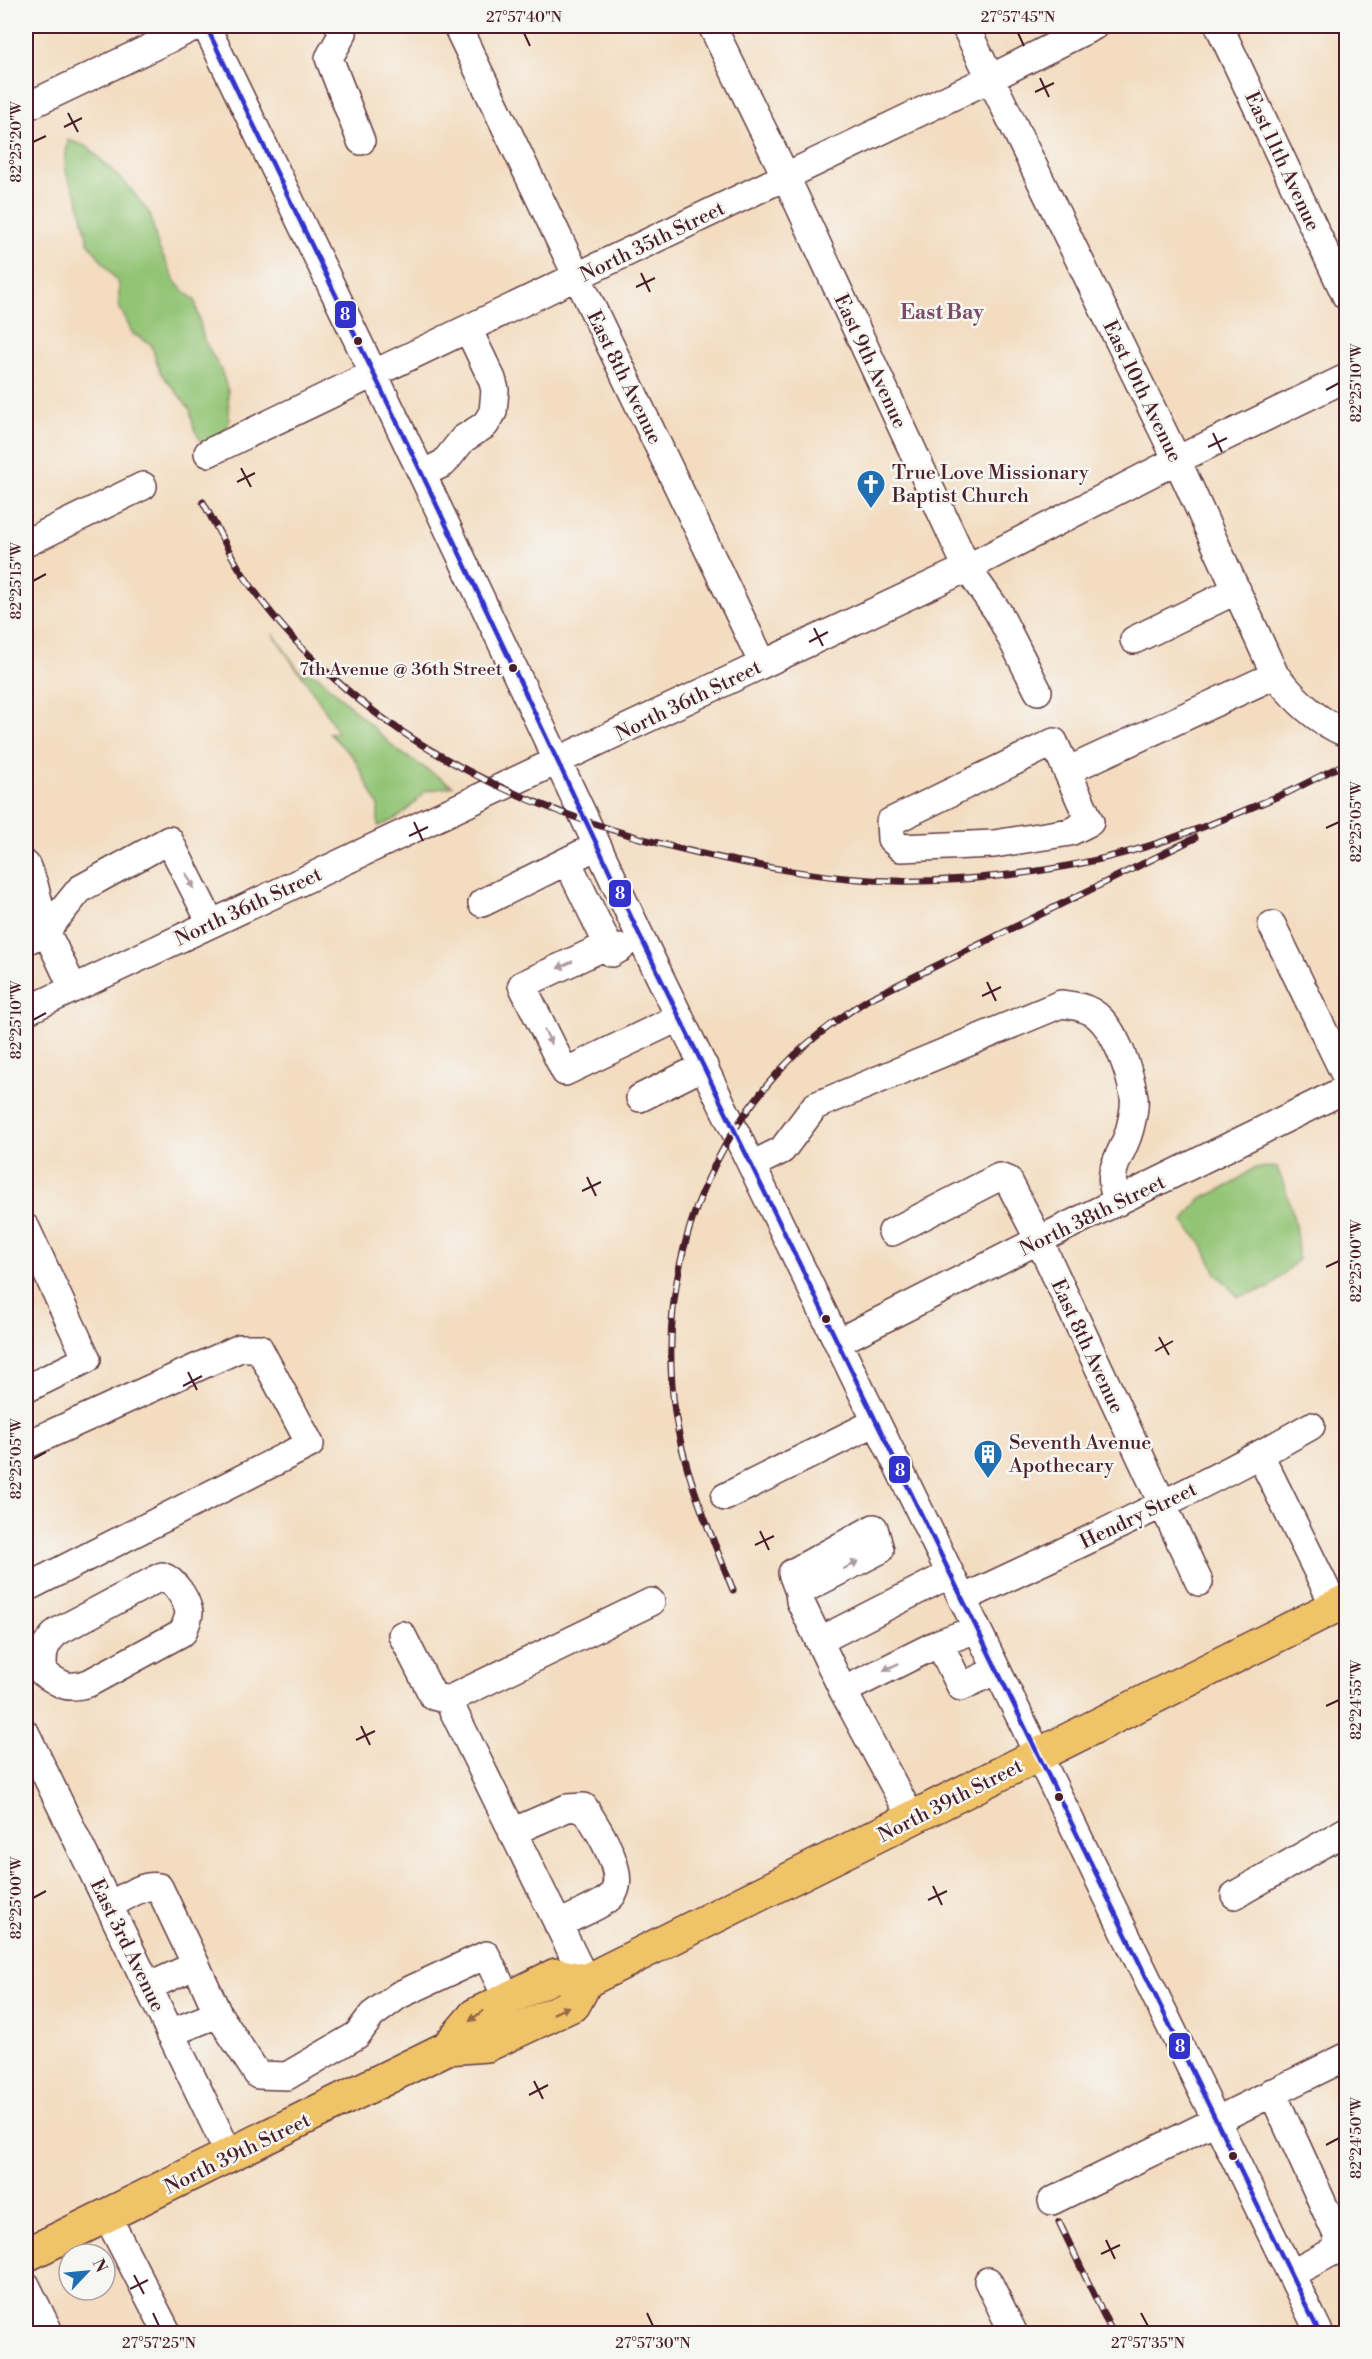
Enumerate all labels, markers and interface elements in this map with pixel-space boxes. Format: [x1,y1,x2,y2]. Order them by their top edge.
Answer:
text: 27°57'40"N [486,8,562,27]
text: 27°57'45"N [981,8,1055,27]
street label: East 11th Avenue [1238,88,1325,235]
text: 82°25'20"W [7,101,26,183]
street label: North 35th Street [576,196,729,288]
street label: East 9th Avenue [828,290,912,433]
line badge: 8 [334,300,357,329]
district label: East Bay [900,300,984,326]
text: 8 [340,305,350,325]
street label: East 8th Avenue [581,307,667,449]
street label: East 10th Avenue [1097,317,1187,467]
unlabelled marker [352,335,364,347]
text: 82°25'10"W [1347,343,1366,422]
place label: True Love Missionary Baptist Church [891,461,1089,509]
church icon: True Love Missionary Baptist Church [855,468,887,510]
text: 82°25'15"W [7,542,26,620]
street label: North 36th Street [612,655,766,747]
place label: 7th Avenue @ 36th Street [299,658,503,681]
marker: 7th Avenue @ 36th Street [507,662,519,674]
text: 82°25'05"W [1347,781,1366,863]
street label: North 36th Street [171,862,326,952]
one-way arrow [185,873,195,890]
line badge: 8 [608,879,632,908]
text: 8 [615,884,625,904]
one-way arrow [557,961,574,970]
text: 82°25'10"W [7,980,26,1059]
one-way arrow [543,1029,553,1046]
street label: North 38th Street [1016,1170,1170,1263]
text: 82°25'00"W [1347,1219,1366,1302]
street label: East 8th Avenue [1045,1275,1129,1418]
unlabelled marker [820,1313,832,1325]
text: 82°25'05"W [7,1418,26,1500]
place label: Seventh Avenue Apothecary [1008,1431,1151,1479]
building icon: Seventh Avenue Apothecary [972,1438,1004,1480]
line badge: 8 [888,1455,911,1484]
text: 8 [895,1461,905,1481]
street label: Hendry Street [1076,1477,1201,1555]
one-way arrow [843,1560,860,1570]
text: 82°24'55"W [1347,1660,1366,1740]
one-way arrow [883,1662,900,1672]
street label: North 39th Street [874,1754,1027,1849]
unlabelled marker [1053,1791,1065,1803]
text: 82°25'00"W [7,1856,26,1939]
street label: East 3rd Avenue [84,1875,170,2016]
one-way arrow [552,2005,569,2014]
one-way arrow [468,2010,484,2023]
line badge: 8 [1168,2032,1191,2060]
text: 8 [1175,2037,1185,2057]
text: 82°24'50"W [1347,2097,1366,2179]
street label: North 39th Street [161,2108,315,2200]
unlabelled marker [1227,2150,1239,2162]
north arrow [57,2242,117,2302]
text: N [88,2256,111,2276]
text: 27°57'25"N [122,2334,196,2353]
text: 27°57'30"N [615,2334,691,2353]
text: 27°57'35"N [1111,2334,1185,2353]

